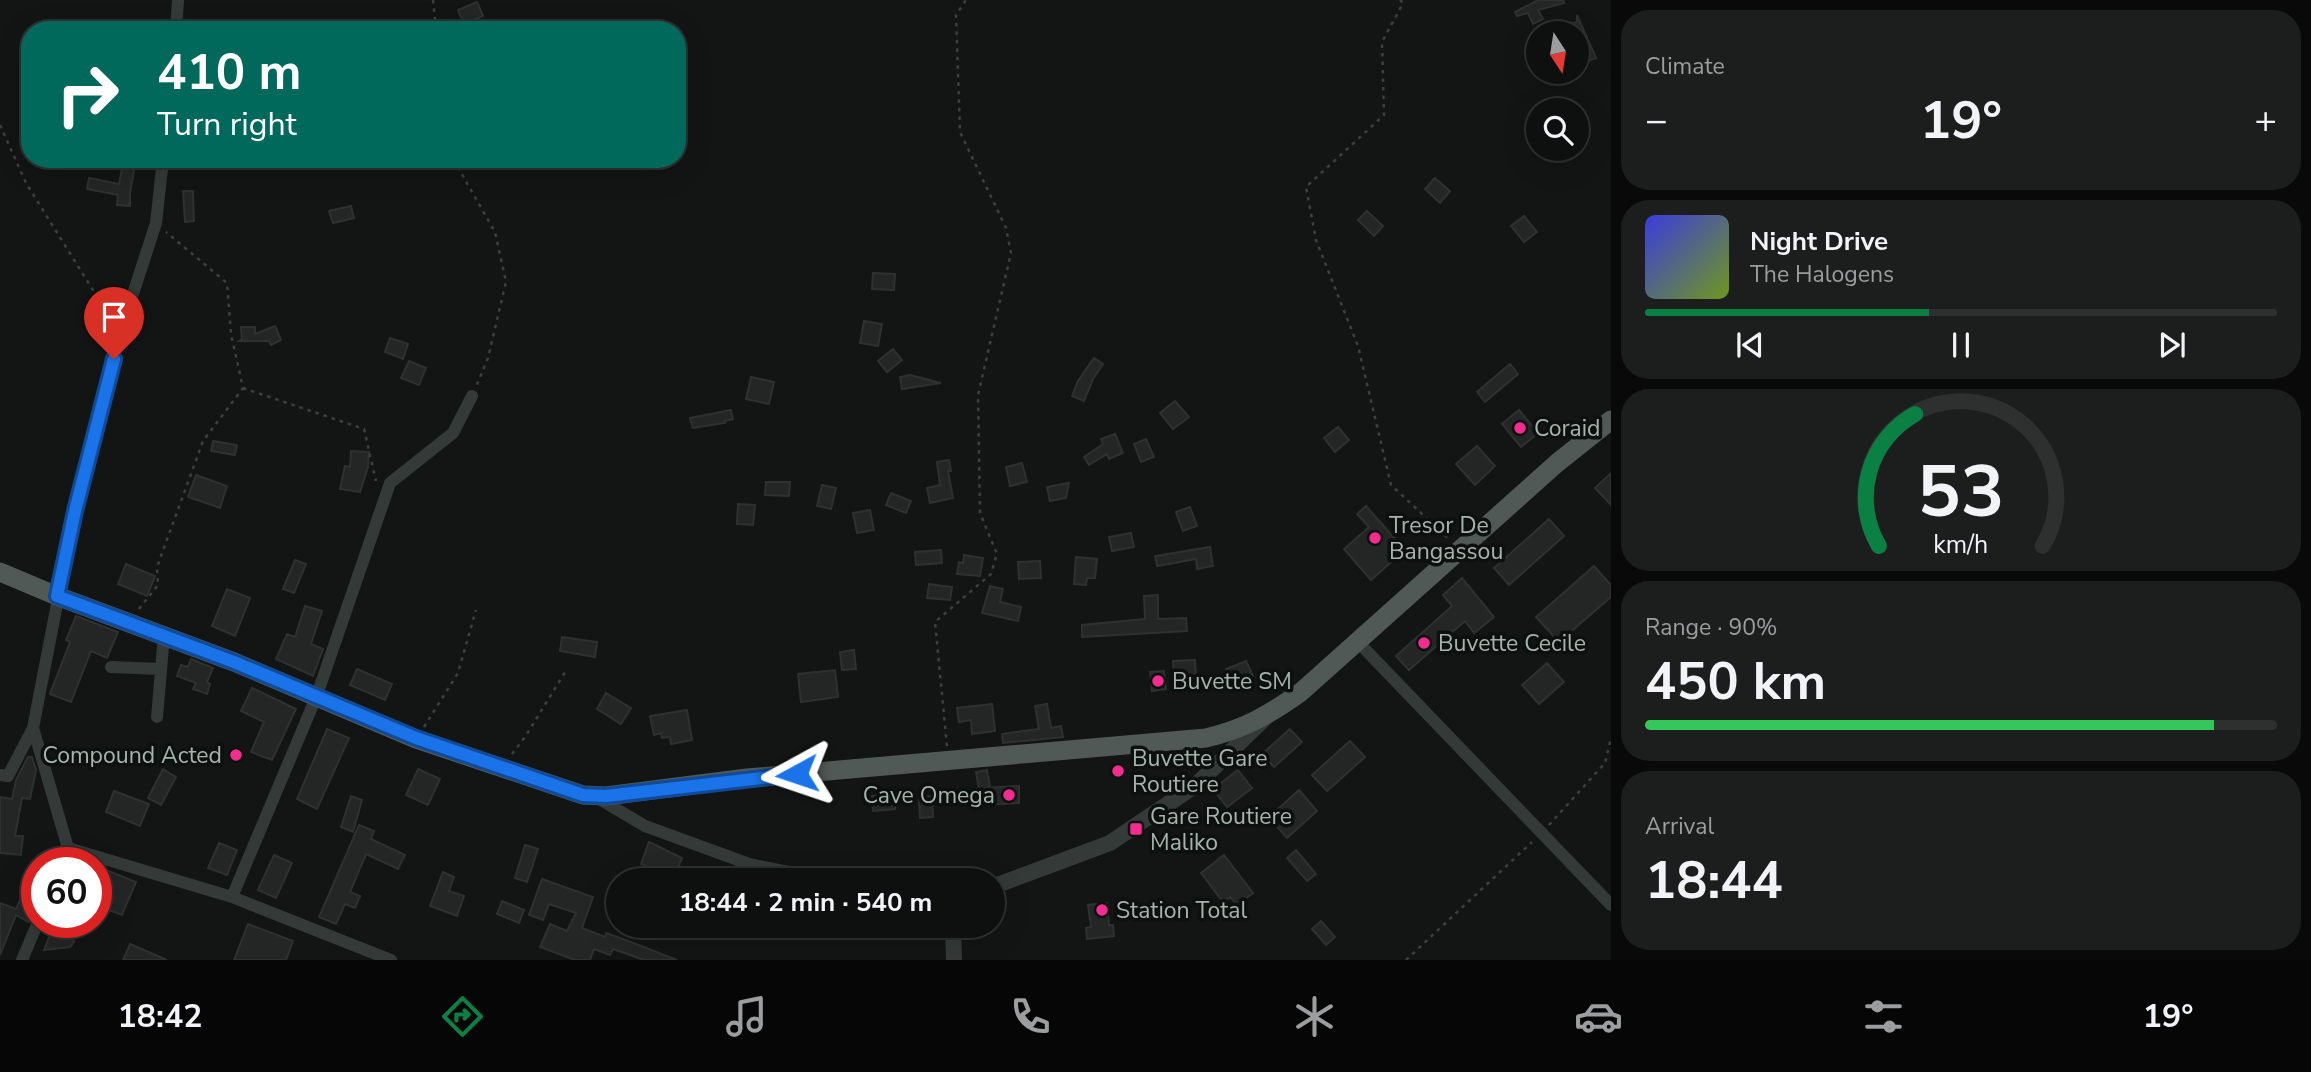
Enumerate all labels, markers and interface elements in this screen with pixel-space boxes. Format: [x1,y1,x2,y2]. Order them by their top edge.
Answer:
north arrow [1526,21,1589,84]
map controls [1526,21,1589,161]
text: 410 m [157,39,301,106]
icon: right [42,49,133,140]
text: Climate [1645,51,1725,82]
text: 19° [1920,85,2002,156]
text: − [1645,95,1668,146]
text: + [2254,95,2277,146]
button: search [1526,98,1589,161]
text: Turn right [157,103,297,146]
text: Night Drive [1750,224,1888,259]
text: The Halogens [1750,259,1894,290]
pin [84,287,144,359]
icon: arrive [95,298,133,336]
icon: previous [1731,326,1769,364]
icon: pause [1942,326,1980,364]
icon: next [2153,326,2191,364]
place label: Coraid [1534,413,1601,444]
marker: Coraid [1512,420,1528,436]
text: 53 [1917,442,2005,542]
place label: Tresor De Bangassou [1389,510,1503,567]
text: km/h [1933,528,1989,562]
marker: Tresor De Bangassou [1367,530,1383,546]
text: Range · 90% [1645,612,1777,643]
place label: Buvette Cecile [1438,628,1586,659]
marker: Buvette Cecile [1416,635,1432,651]
text: 450 km [1645,646,1826,717]
place label: Buvette SM [1172,666,1292,697]
marker: Buvette SM [1150,673,1166,689]
position arrow [760,737,834,811]
place label: Compound Acted [42,740,222,771]
place label: Buvette Gare Routiere [1132,743,1267,800]
marker: Compound Acted [228,747,244,763]
marker: Buvette Gare Routiere [1110,763,1126,779]
place label: Cave Omega [863,780,995,811]
marker: Cave Omega [1001,787,1017,803]
place label: Gare Routiere Maliko [1150,801,1292,858]
text: Arrival [1645,811,1714,842]
marker: Gare Routiere Maliko [1128,821,1144,837]
text: 18:44 [1645,845,1783,916]
speed limit sign: 60 [21,847,112,938]
text: 18:44 · 2 min · 540 m [679,885,932,920]
place label: Station Total [1116,895,1247,926]
marker: Station Total [1094,902,1110,918]
icon: directions [438,992,487,1041]
icon: music [722,992,771,1041]
icon: phone [1006,992,1055,1041]
icon: climate [1290,992,1339,1041]
icon: car [1574,992,1623,1041]
icon: filters [1859,992,1908,1041]
text: 18:42 [118,995,202,1038]
text: 19° [2143,995,2193,1038]

